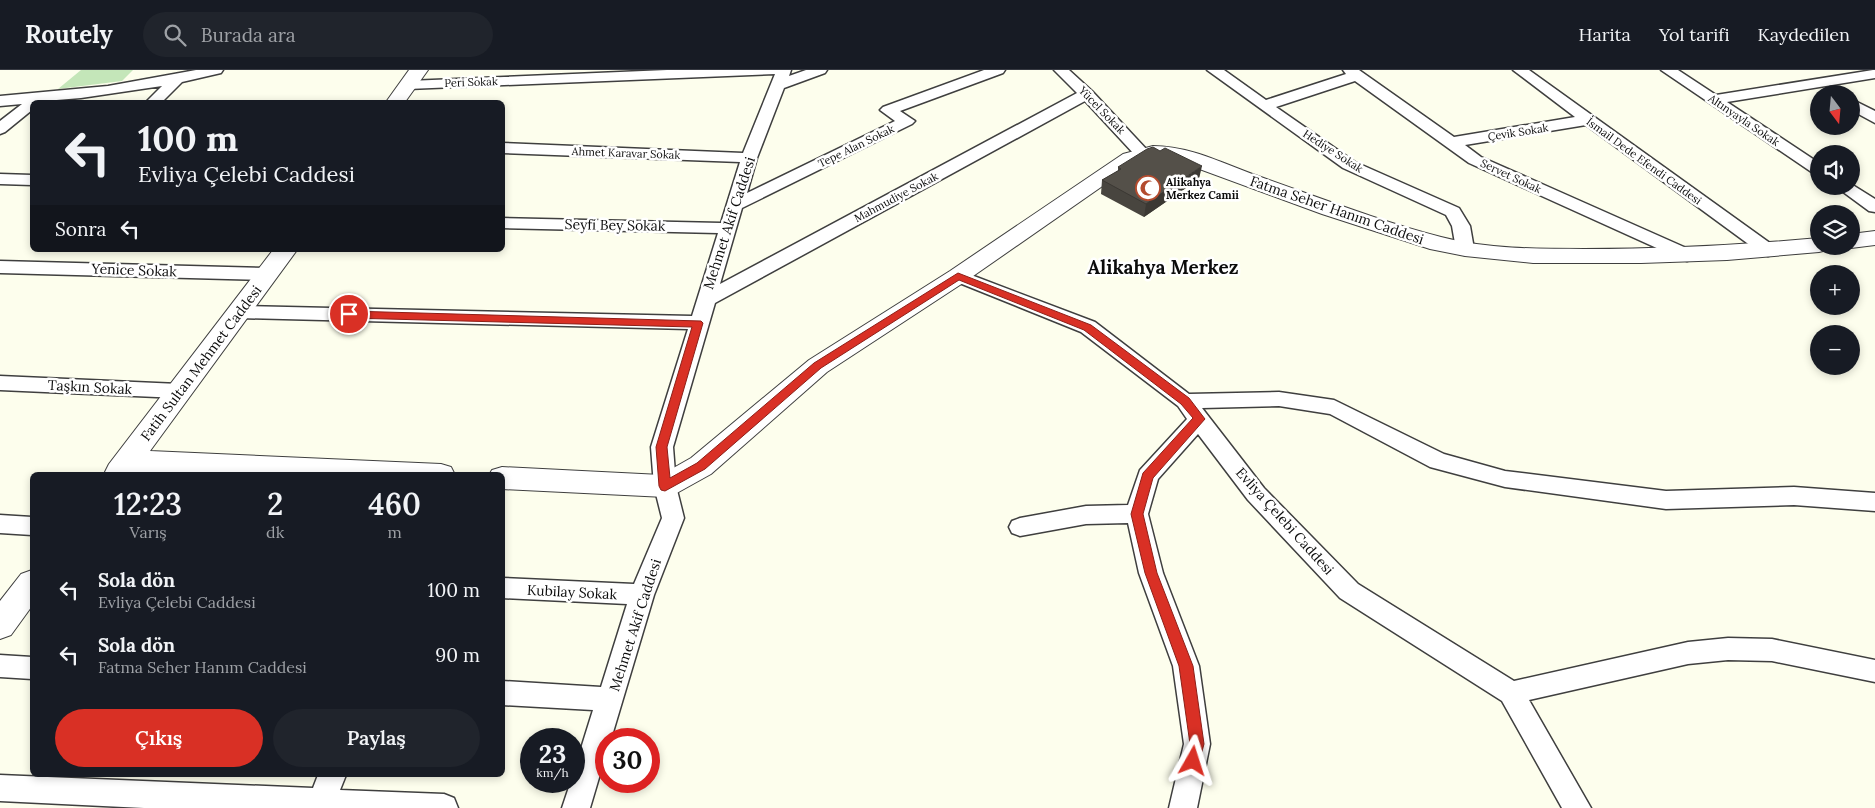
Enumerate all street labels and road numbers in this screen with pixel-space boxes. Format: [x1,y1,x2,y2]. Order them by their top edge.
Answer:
street label: Peri Sokak [444,74,498,90]
street label: Yücel Sokak [1075,83,1128,137]
street label: Altınyayla Sokak [1705,91,1782,149]
street label: İsmail Dede Efendi Caddesi [1584,114,1705,208]
street label: Çevik Sokak [1487,120,1549,144]
street label: Tepe Alan Sokak [816,121,897,171]
street label: Hediye Sokak [1300,126,1366,176]
street label: Ahmet Karavar Sokak [570,144,681,162]
street label: Mehmet Akif Caddesi [699,154,759,292]
street label: Servet Sokak [1478,156,1544,196]
street label: Mahmudiye Sokak [852,169,940,225]
street label: Fatma Seher Hanım Caddesi [1248,172,1426,248]
street label: Seyfi Bey Sokak [564,215,666,235]
street label: Yenice Sokak [90,259,177,280]
street label: Fatih Sultan Mehmet Caddesi [137,282,265,444]
street label: Taşkın Sokak [47,376,133,398]
street label: Evliya Çelebi Caddesi [1232,464,1338,578]
street label: Mehmet Akif Caddesi [605,556,665,694]
street label: Kubilay Sokak [526,581,618,603]

